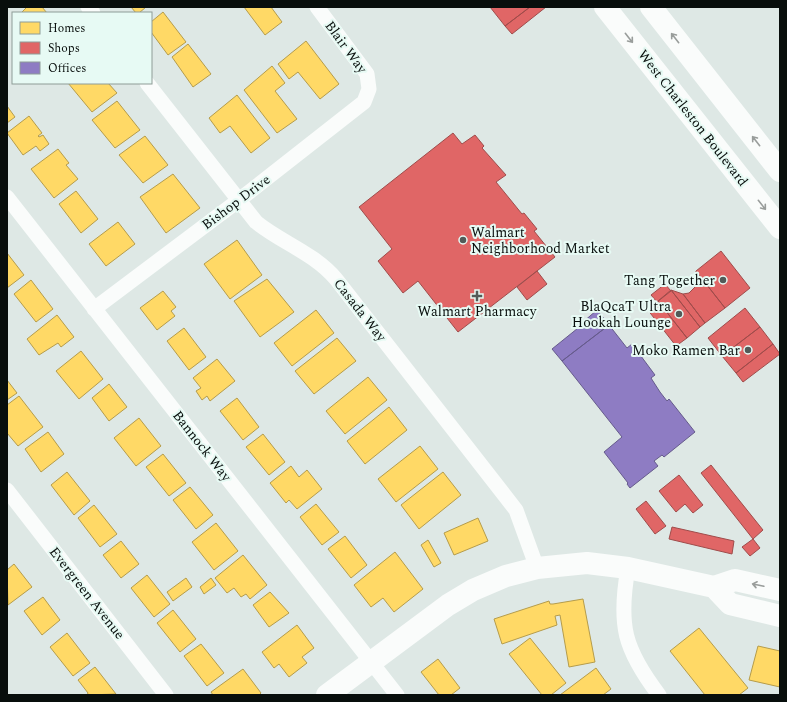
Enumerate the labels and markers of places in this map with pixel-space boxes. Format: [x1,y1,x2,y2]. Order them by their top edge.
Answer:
place label: Walmart Neighborhood Market [471,222,610,259]
marker: Walmart Neighborhood Market [458,235,468,245]
place label: Tang Together [624,270,715,291]
marker: Tang Together [718,275,728,285]
marker: Walmart Pharmacy [472,291,482,301]
place label: BlaQcaT Ultra Hookah Lounge [572,296,671,333]
place label: Walmart Pharmacy [418,301,538,322]
marker: BlaQcaT Ultra Hookah Lounge [674,309,684,319]
place label: Moko Ramen Bar [632,340,740,361]
marker: Moko Ramen Bar [743,345,753,355]

